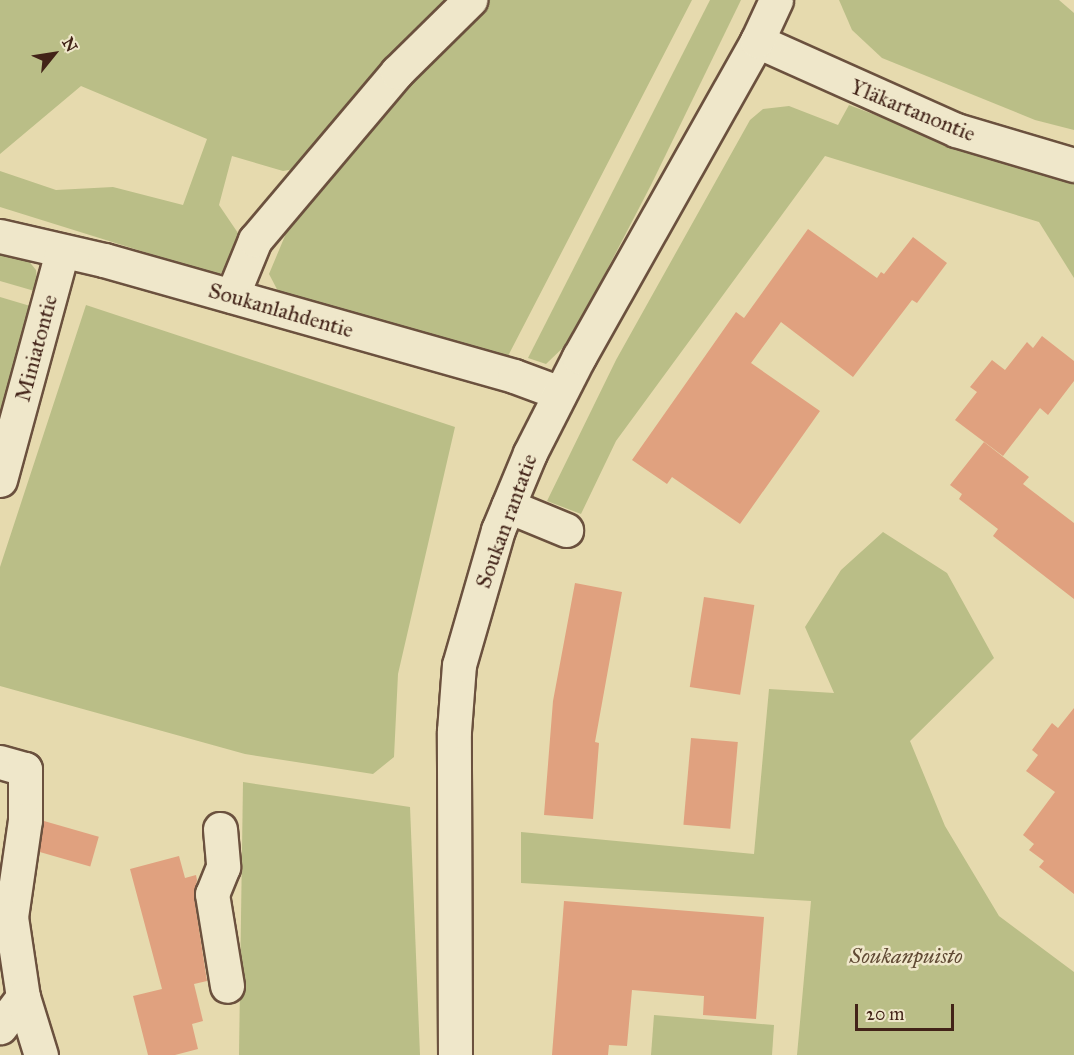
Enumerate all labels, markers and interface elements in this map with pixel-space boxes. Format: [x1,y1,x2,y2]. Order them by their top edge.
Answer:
north arrow [24,24,84,84]
text: N [58,34,82,55]
street label: Yläkartanontie [847,73,979,147]
street label: Soukanlahdentie [206,277,356,343]
street label: Miniatontie [9,292,63,404]
street label: Soukan rantatie [469,450,543,592]
park label: Soukanpuisto [849,943,963,969]
scale bar [858,992,957,1030]
text: 20 m [866,1003,904,1025]

